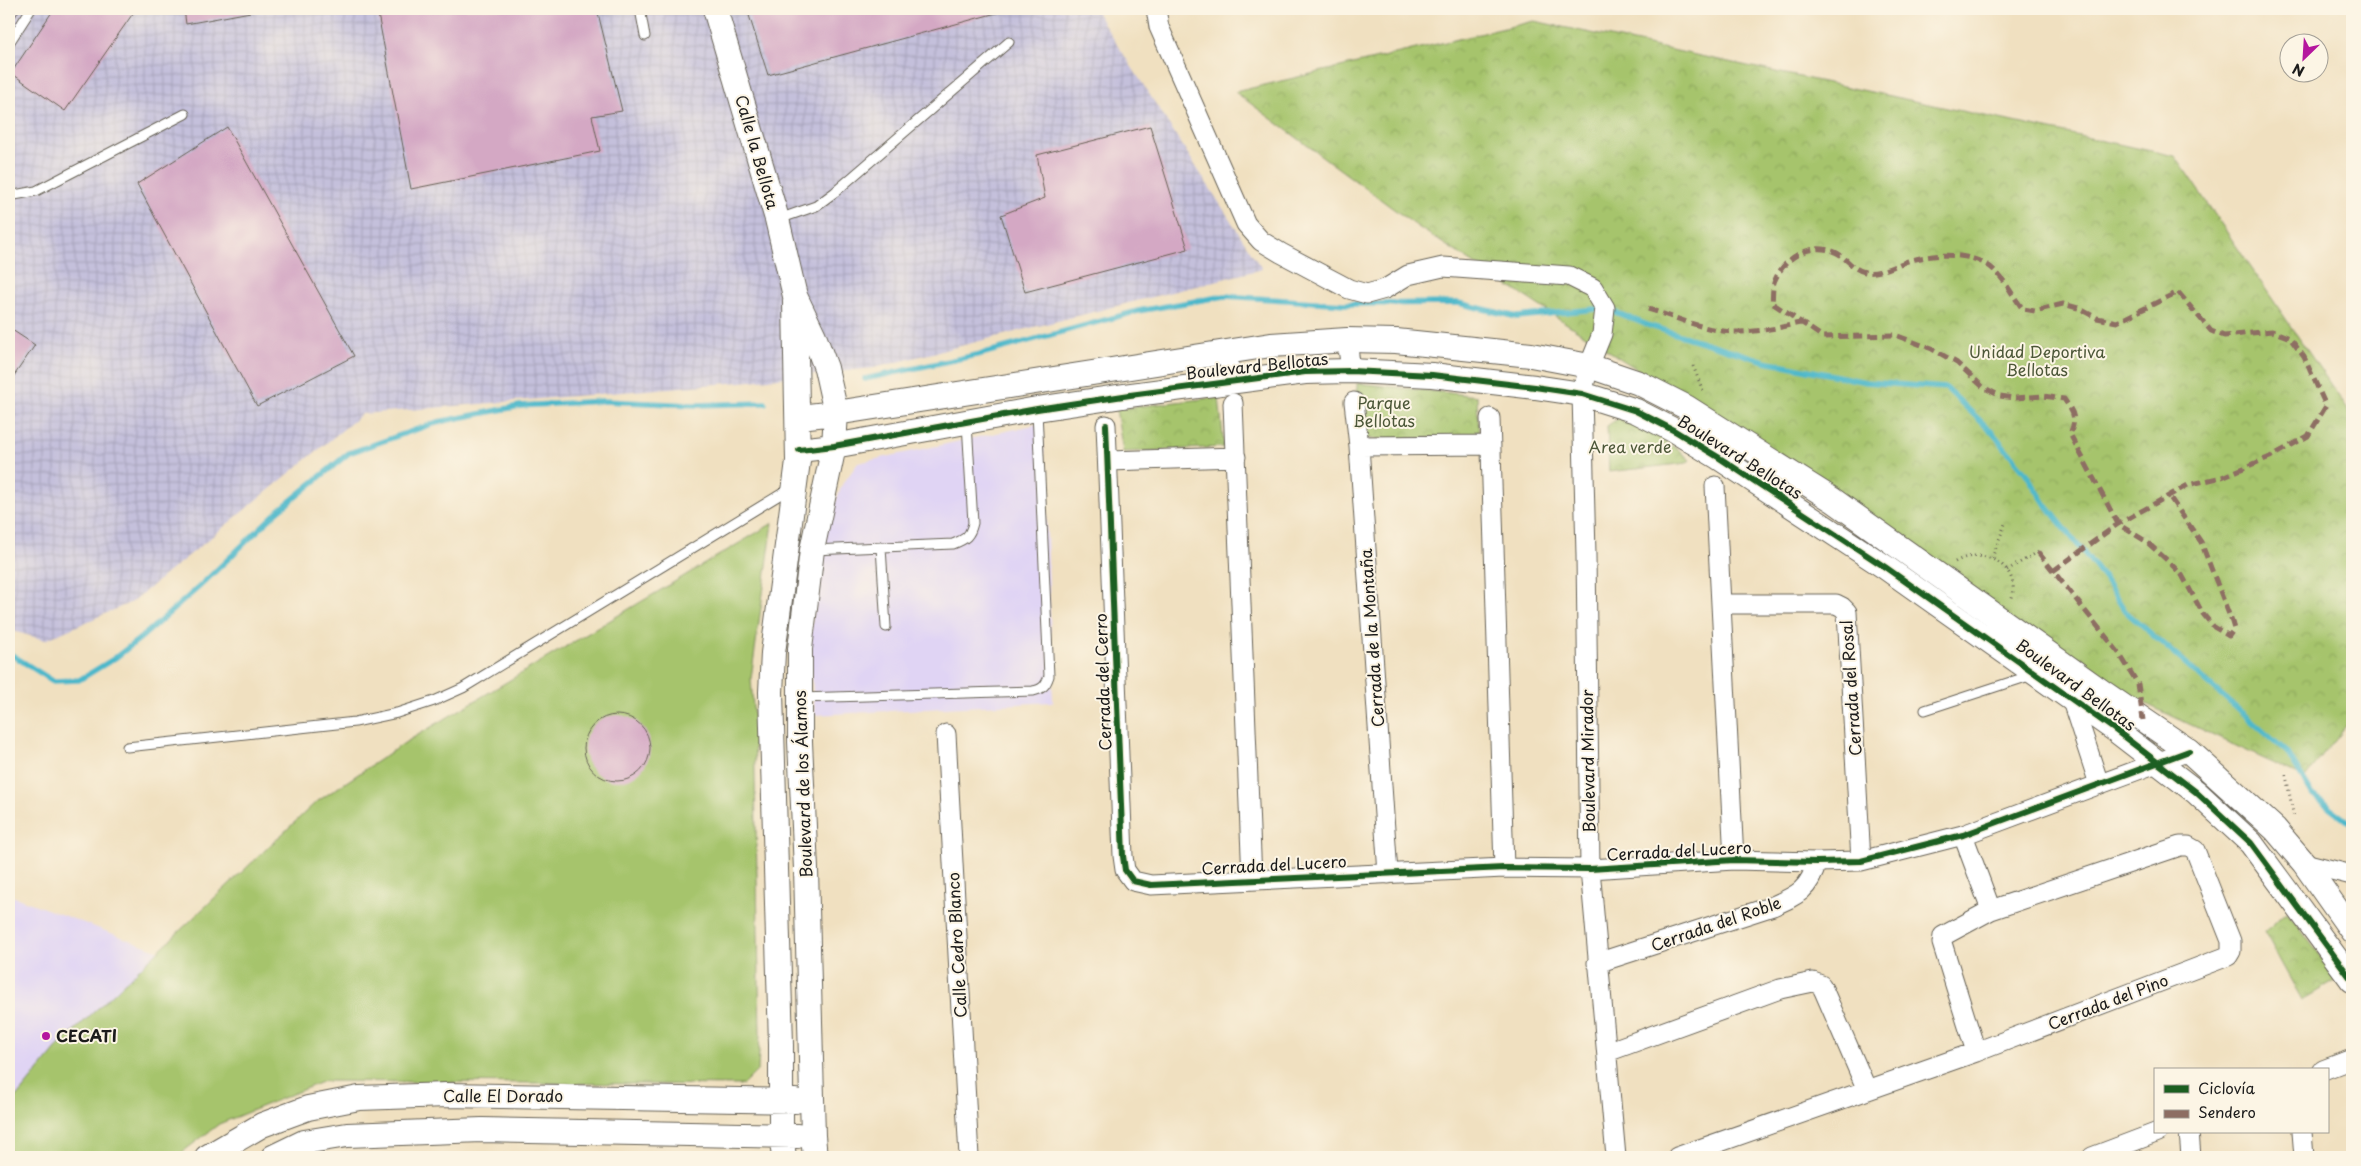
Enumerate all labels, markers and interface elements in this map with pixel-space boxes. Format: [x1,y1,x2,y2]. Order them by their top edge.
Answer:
north arrow [2278,32,2328,82]
text: N [2289,58,2308,82]
street label: Calle la Bellota [730,92,786,212]
park label: Unidad Deportiva Bellotas [1969,339,2105,381]
street label: Boulevard Bellotas [1185,346,1329,384]
park label: Parque Bellotas [1353,390,1415,432]
street label: Boulevard Bellotas [1674,408,1807,504]
park label: Area verde [1589,434,1671,458]
street label: Cerrada de la Montaña [1353,548,1389,728]
street label: Cerrada del Cerro [1088,613,1116,751]
street label: Cerrada del Rosal [1833,619,1867,757]
street label: Boulevard Bellotas [2012,633,2141,736]
street label: Boulevard Mirador [1574,689,1600,833]
street label: Boulevard de los Álamos [787,690,817,878]
street label: Cerrada del Lucero [1606,834,1752,866]
street label: Cerrada del Lucero [1201,848,1347,880]
street label: Calle Cedro Blanco [940,872,972,1018]
street label: Cerrada del Roble [1647,889,1784,957]
street label: Cerrada del Pino [2044,967,2171,1035]
place label: CECATI [56,1023,117,1047]
marker: CECATI [40,1030,52,1042]
legend [2154,1068,2328,1134]
text: Ciclovía [2198,1076,2256,1099]
street label: Calle El Dorado [443,1083,563,1107]
text: Sendero [2198,1100,2256,1123]

